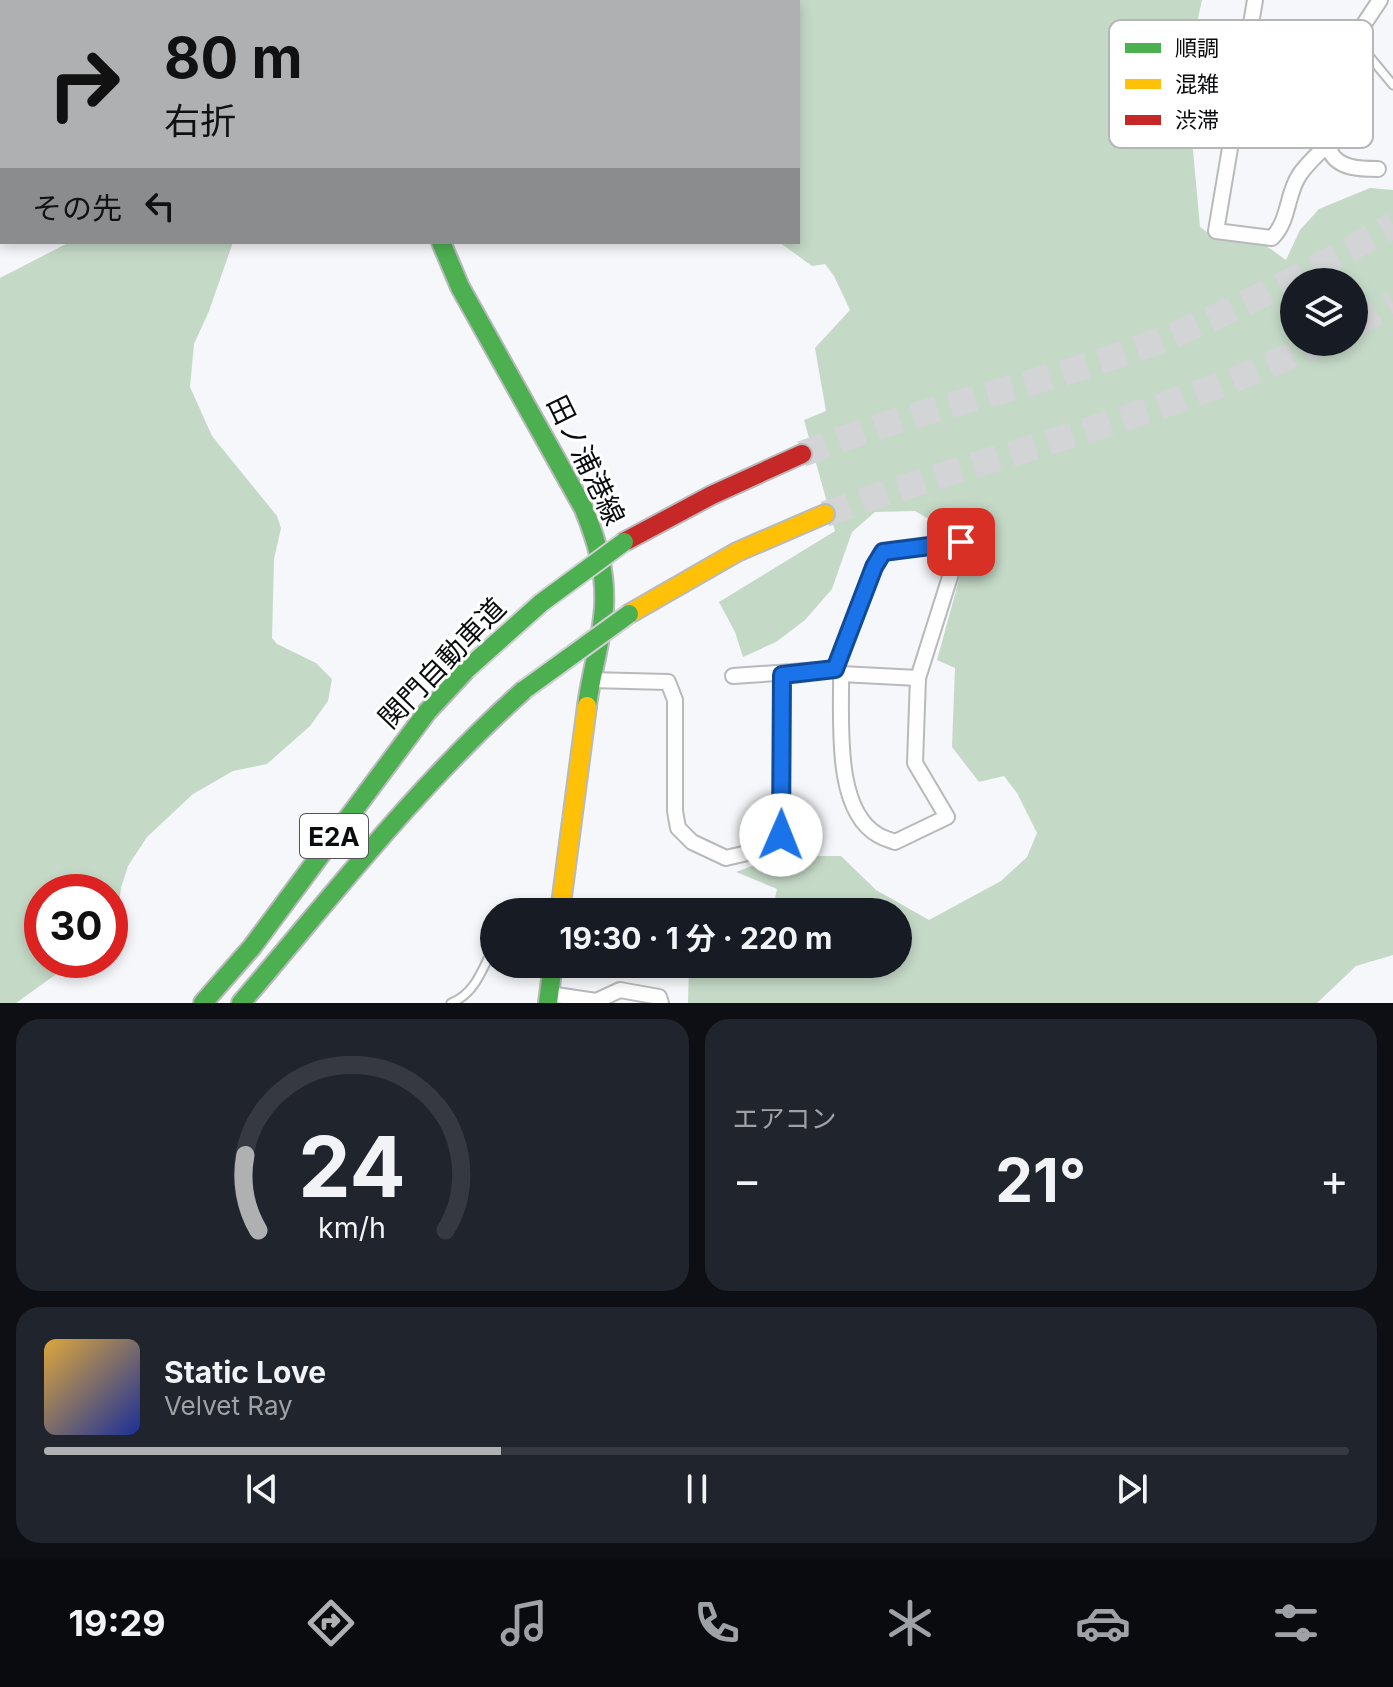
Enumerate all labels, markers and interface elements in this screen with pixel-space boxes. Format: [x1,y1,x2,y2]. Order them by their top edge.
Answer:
legend [1109,20,1373,148]
text: 80 m [164,24,303,92]
icon: right [32,32,136,136]
text: 順調 [1175,35,1219,61]
text: 混雑 [1175,71,1219,97]
text: 右折 [164,99,236,143]
text: 渋滞 [1175,107,1219,133]
icon: left [138,184,182,228]
text: その先 [32,190,122,226]
map controls [1280,268,1368,356]
button: layers [1280,268,1368,356]
street label: 田ノ浦港線 [540,390,632,530]
pin [927,508,995,576]
icon: arrive [939,520,983,564]
street label: 関門自動車道 [371,591,513,735]
position arrow [739,793,823,877]
road number: E2A [300,814,368,858]
speed limit sign: 30 [24,874,128,978]
text: 19:30 · 1 分 · 220 m [559,920,833,956]
text: エアコン [733,1103,837,1134]
text: 24 [299,1116,406,1217]
text: 21° [995,1144,1086,1216]
text: − [733,1153,762,1207]
text: + [1320,1153,1349,1207]
text: km/h [318,1210,386,1245]
text: Static Love [164,1354,326,1390]
text: Velvet Ray [164,1390,293,1421]
icon: previous [240,1467,284,1511]
icon: pause [675,1467,719,1511]
icon: next [1110,1467,1154,1511]
icon: directions [303,1595,359,1651]
icon: music [496,1595,552,1651]
icon: phone [689,1595,745,1651]
icon: climate [882,1595,938,1651]
icon: car [1075,1595,1131,1651]
icon: filters [1268,1595,1324,1651]
text: 19:29 [69,1601,166,1645]

